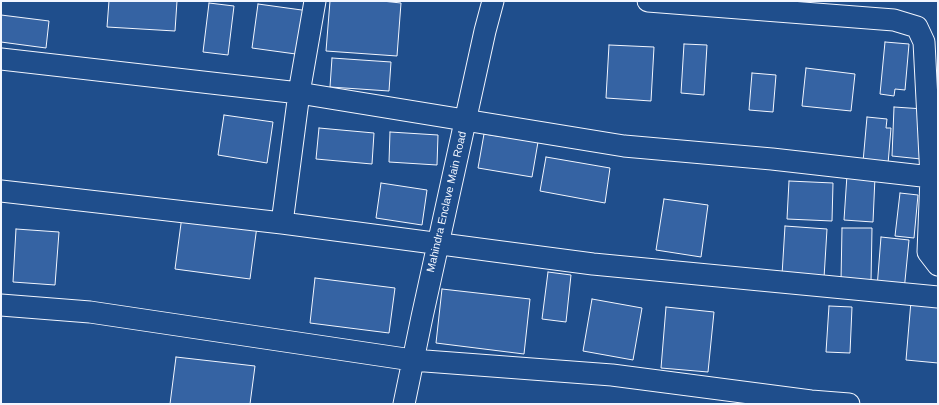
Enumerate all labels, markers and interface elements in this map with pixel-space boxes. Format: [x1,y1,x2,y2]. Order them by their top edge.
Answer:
street label: Mahindra Enclave Main Road [424,130,470,274]

